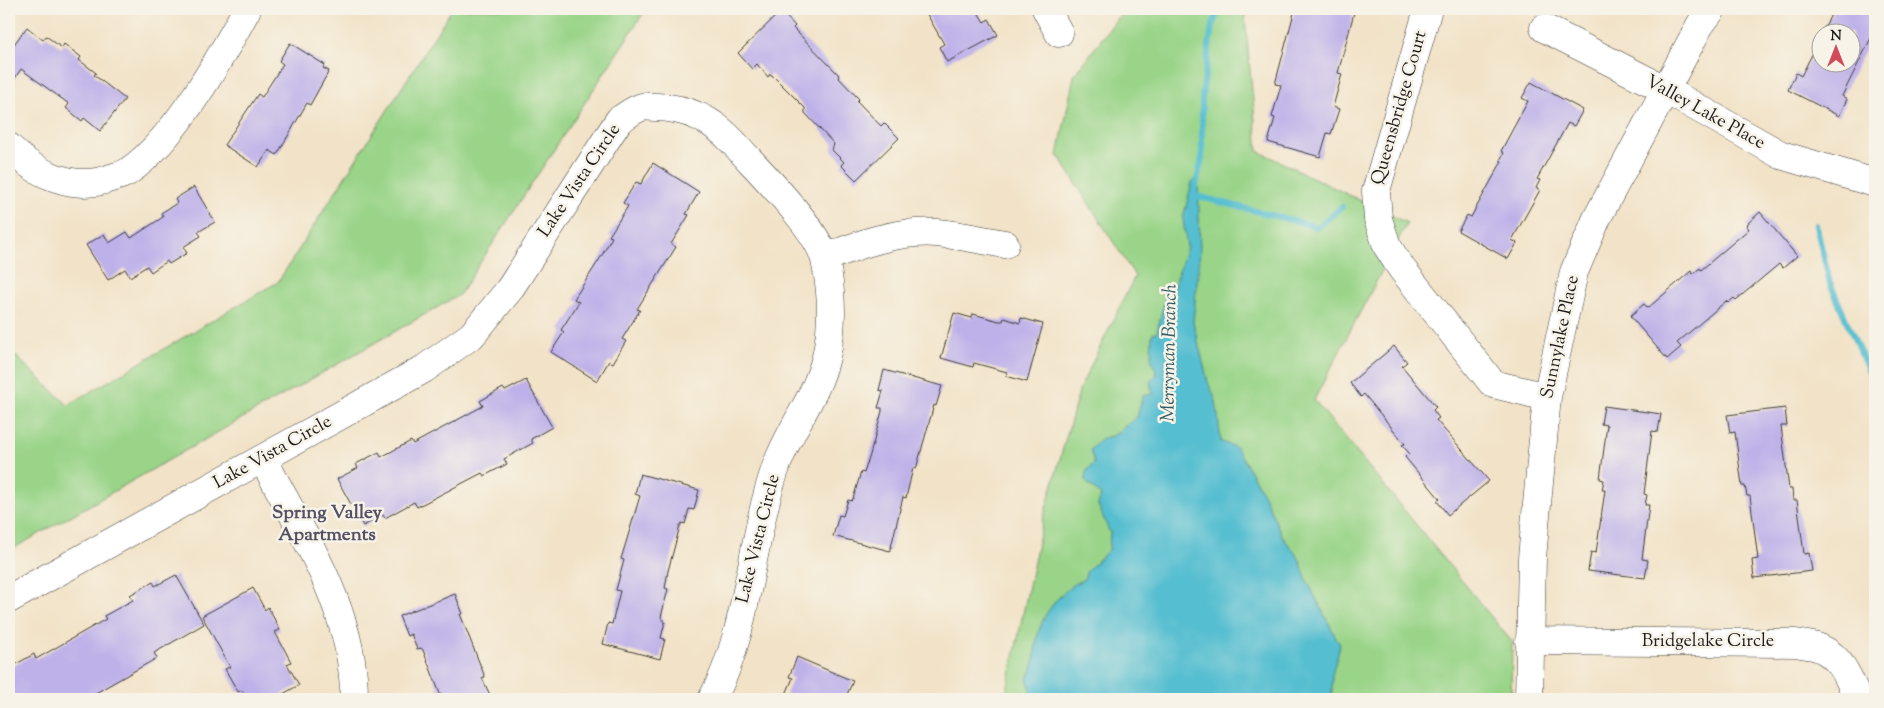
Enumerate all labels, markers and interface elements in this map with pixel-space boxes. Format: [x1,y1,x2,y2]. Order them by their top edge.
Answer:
north arrow [1812,22,1862,72]
text: N [1830,27,1842,47]
street label: Queensbridge Court [1366,28,1434,188]
street label: Valley Lake Place [1640,69,1770,157]
street label: Lake Vista Circle [532,119,628,243]
street label: Sunnylake Place [1535,273,1587,401]
water label: Merryman Branch [1155,283,1185,422]
street label: Lake Vista Circle [209,410,337,496]
street label: Lake Vista Circle [730,472,788,606]
district label: Spring Valley Apartments [272,500,383,549]
street label: Bridgelake Circle [1642,629,1774,655]

